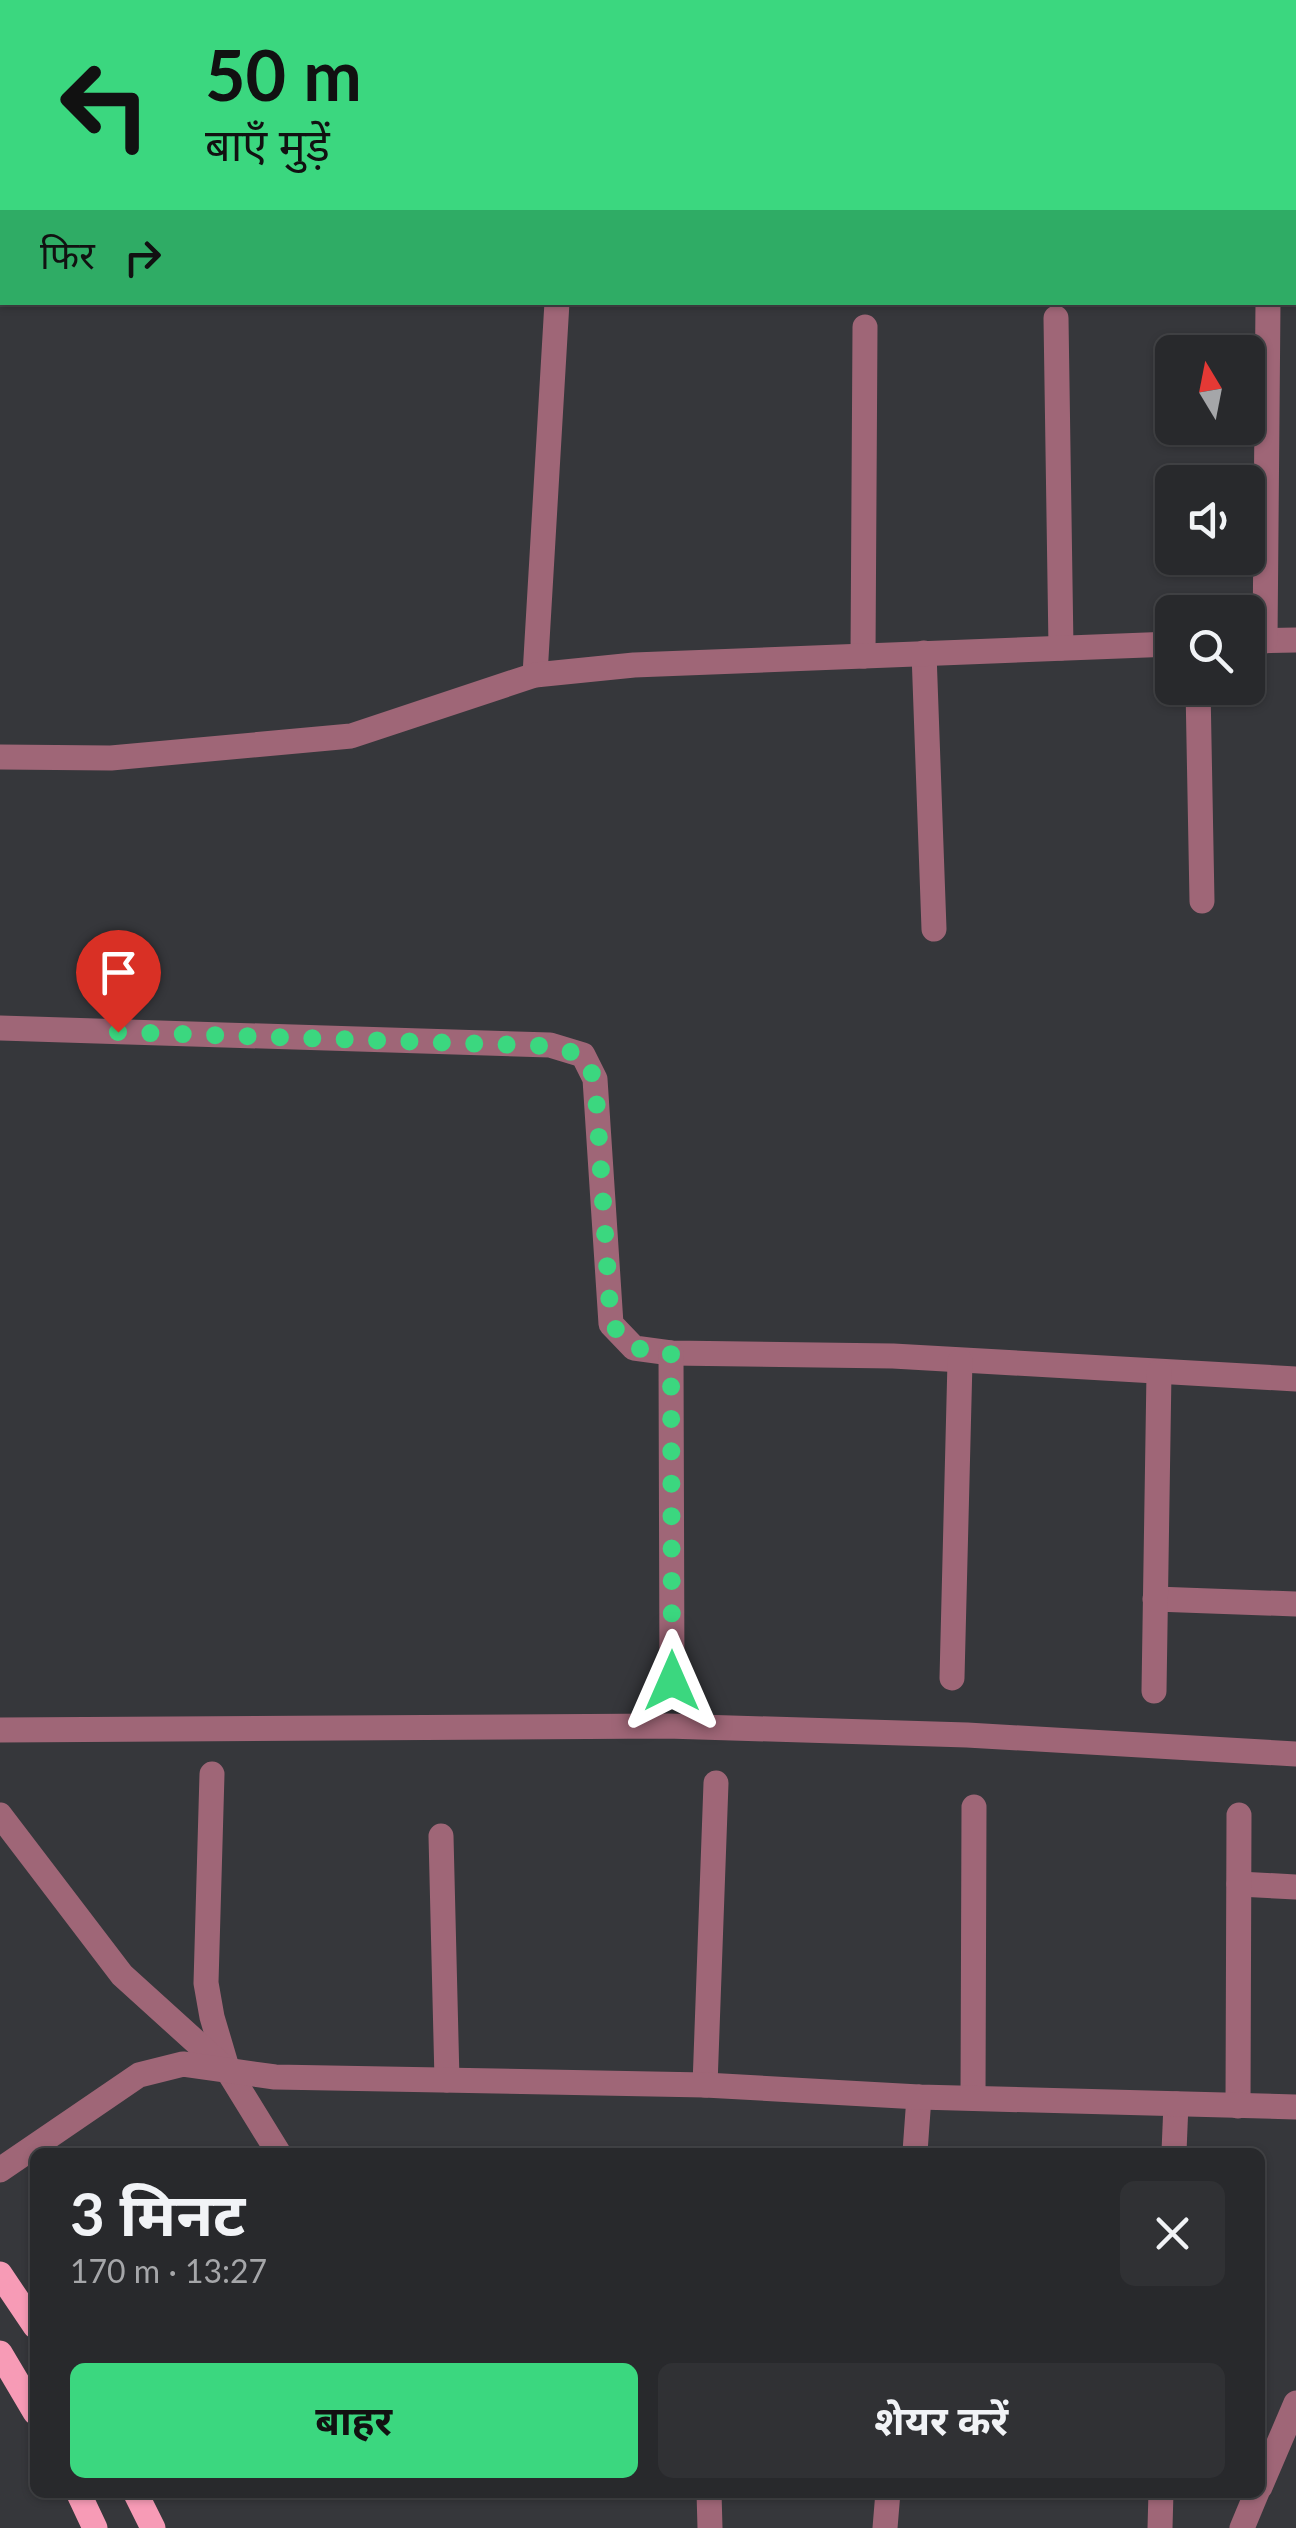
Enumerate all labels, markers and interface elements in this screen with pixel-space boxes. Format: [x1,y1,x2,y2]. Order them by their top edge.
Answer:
text: 50 m [205,32,362,116]
icon: left [40,40,170,170]
text: बाएँ मुड़ें [205,117,330,171]
icon: right [115,230,170,285]
text: फिर [40,231,95,277]
north arrow [1155,335,1265,445]
map controls [1155,335,1265,705]
button: sound [1155,465,1265,575]
button: search [1155,595,1265,705]
pin [76,930,161,1033]
icon: arrive [91,945,146,1000]
position arrow [620,1629,724,1733]
text: 3 मिनट [70,2177,245,2249]
button: close [1120,2181,1225,2286]
text: 170 m · 13:27 [70,2251,267,2290]
button: बाहर [70,2363,638,2478]
button: शेयर करें [658,2363,1225,2478]

